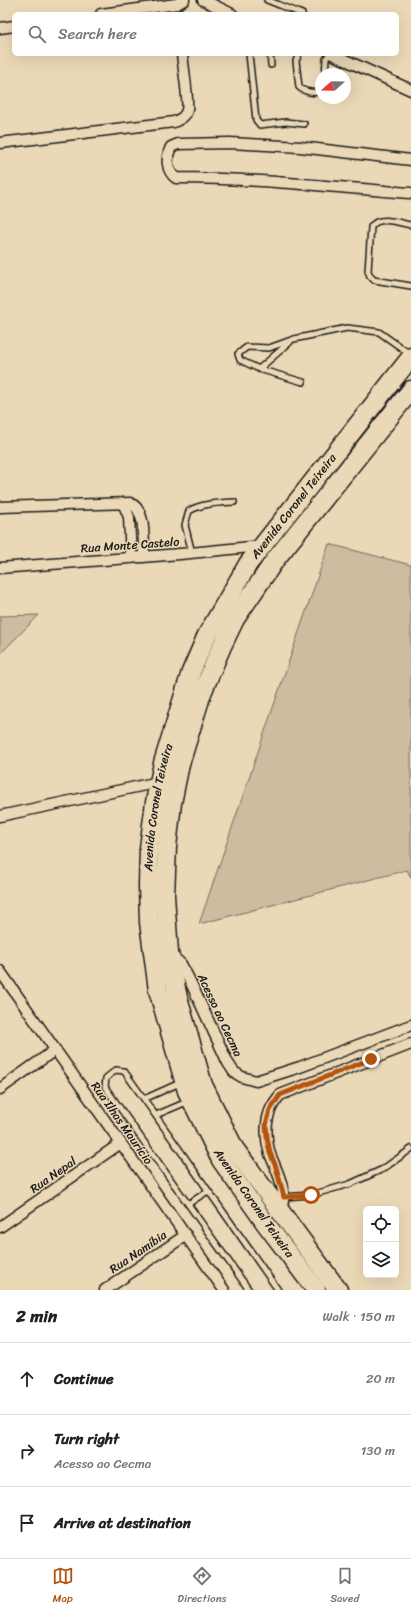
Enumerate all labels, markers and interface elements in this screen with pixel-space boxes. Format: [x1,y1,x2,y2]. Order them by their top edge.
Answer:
search box [12,12,399,56]
text: Search here [58,21,137,47]
icon: search [26,23,48,45]
north arrow [315,68,351,104]
street label: Avenida Coronel Teixeira [244,448,343,565]
street label: Rua Monte Castelo [80,531,180,559]
street label: Avenida Coronel Teixeira [137,740,180,873]
street label: Acesso ao Cecma [191,969,249,1060]
route end [362,1050,380,1068]
street label: Rua Ilhas Maurício [85,1077,159,1169]
street label: Avenida Coronel Teixeira [207,1143,301,1263]
street label: Rua Nepal [25,1151,81,1199]
route start [302,1186,320,1204]
map controls [363,1206,399,1278]
button: locate [363,1206,399,1242]
street label: Rua Namíbia [105,1224,172,1279]
button: layers [363,1242,399,1278]
text: 2 min [16,1301,57,1331]
text: Walk · 150 m [322,1305,395,1328]
text: Continue [54,1366,114,1392]
text: 20 m [366,1367,395,1390]
icon: ahead [16,1368,38,1390]
text: Turn right [54,1426,119,1452]
text: 130 m [361,1439,395,1462]
icon: right [16,1440,38,1462]
text: Acesso ao Cecma [54,1452,151,1475]
text: Arrive at destination [54,1510,191,1536]
icon: arrive [16,1512,38,1534]
tab: Map [52,1565,74,1608]
tab: Directions [177,1565,227,1608]
tab: Saved [330,1565,359,1608]

